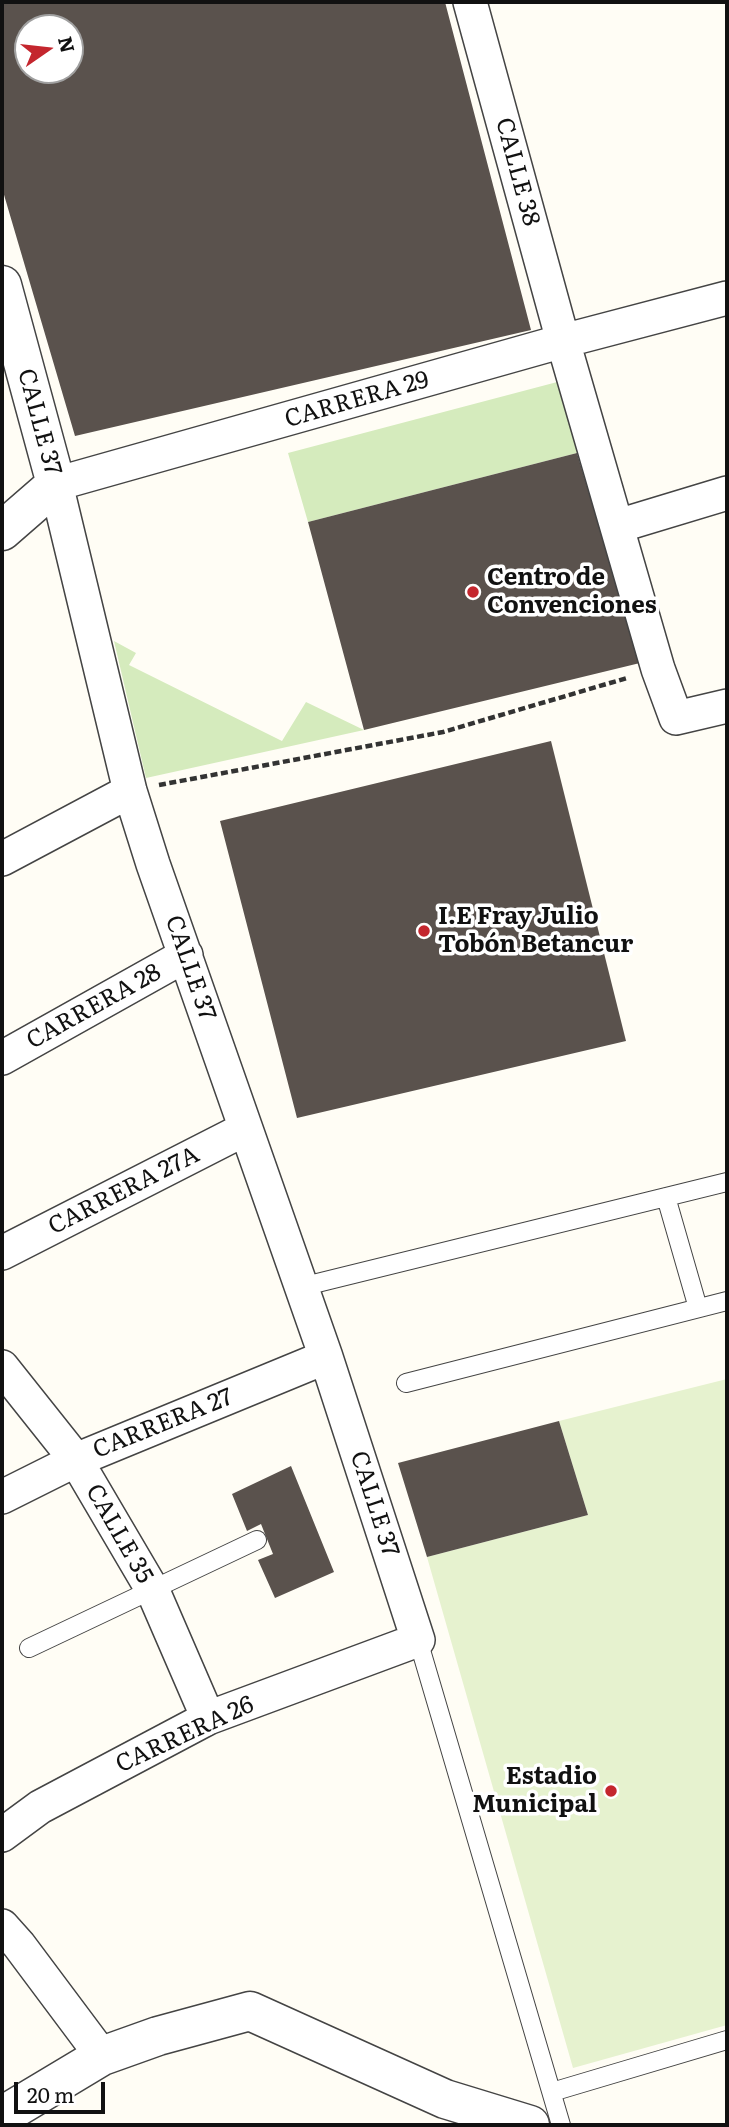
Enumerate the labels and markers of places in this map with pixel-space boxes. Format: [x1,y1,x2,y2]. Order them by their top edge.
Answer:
place label: Centro de Convenciones [487,564,657,620]
marker: Centro de Convenciones [465,584,481,600]
place label: I.E Fray Julio Tobón Betancur [438,903,633,959]
marker: I.E Fray Julio Tobón Betancur [416,923,432,939]
place label: Estadio Municipal [472,1763,597,1819]
marker: Estadio Municipal [603,1783,619,1799]

